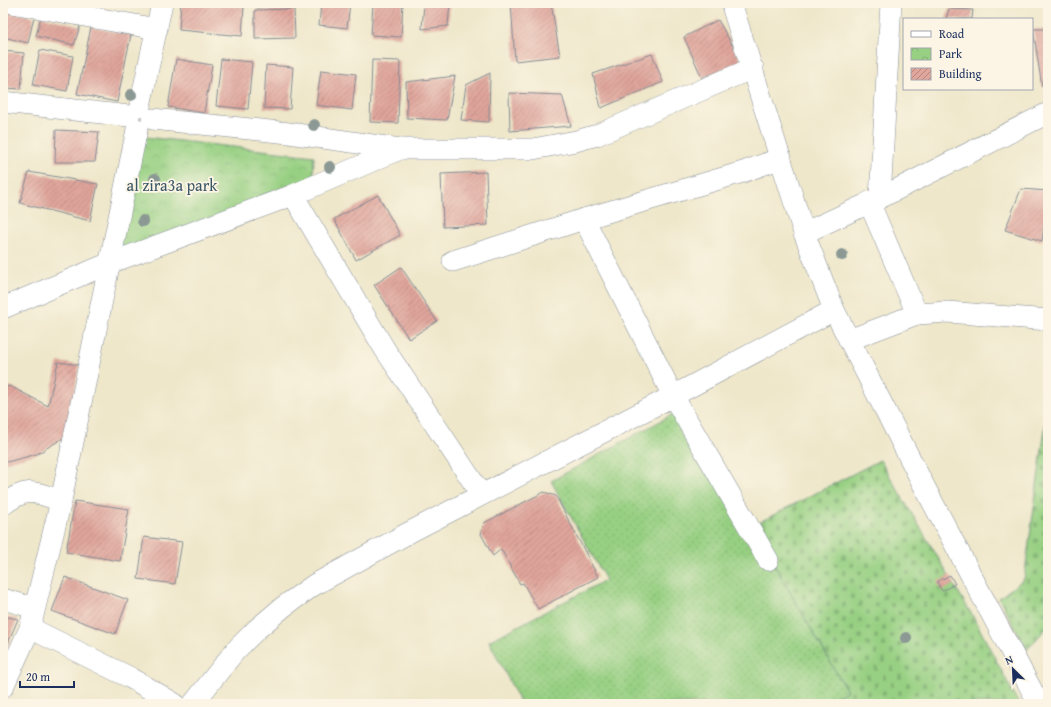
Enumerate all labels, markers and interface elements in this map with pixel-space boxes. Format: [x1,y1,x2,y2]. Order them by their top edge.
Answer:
legend [903,18,1033,90]
text: Road [939,25,965,42]
text: Park [939,45,963,62]
text: Building [939,65,982,82]
park label: al zira3a park [127,173,218,197]
north arrow [993,649,1033,689]
text: N [1002,651,1016,669]
scale bar [20,663,74,689]
text: 20 m [26,668,50,685]

